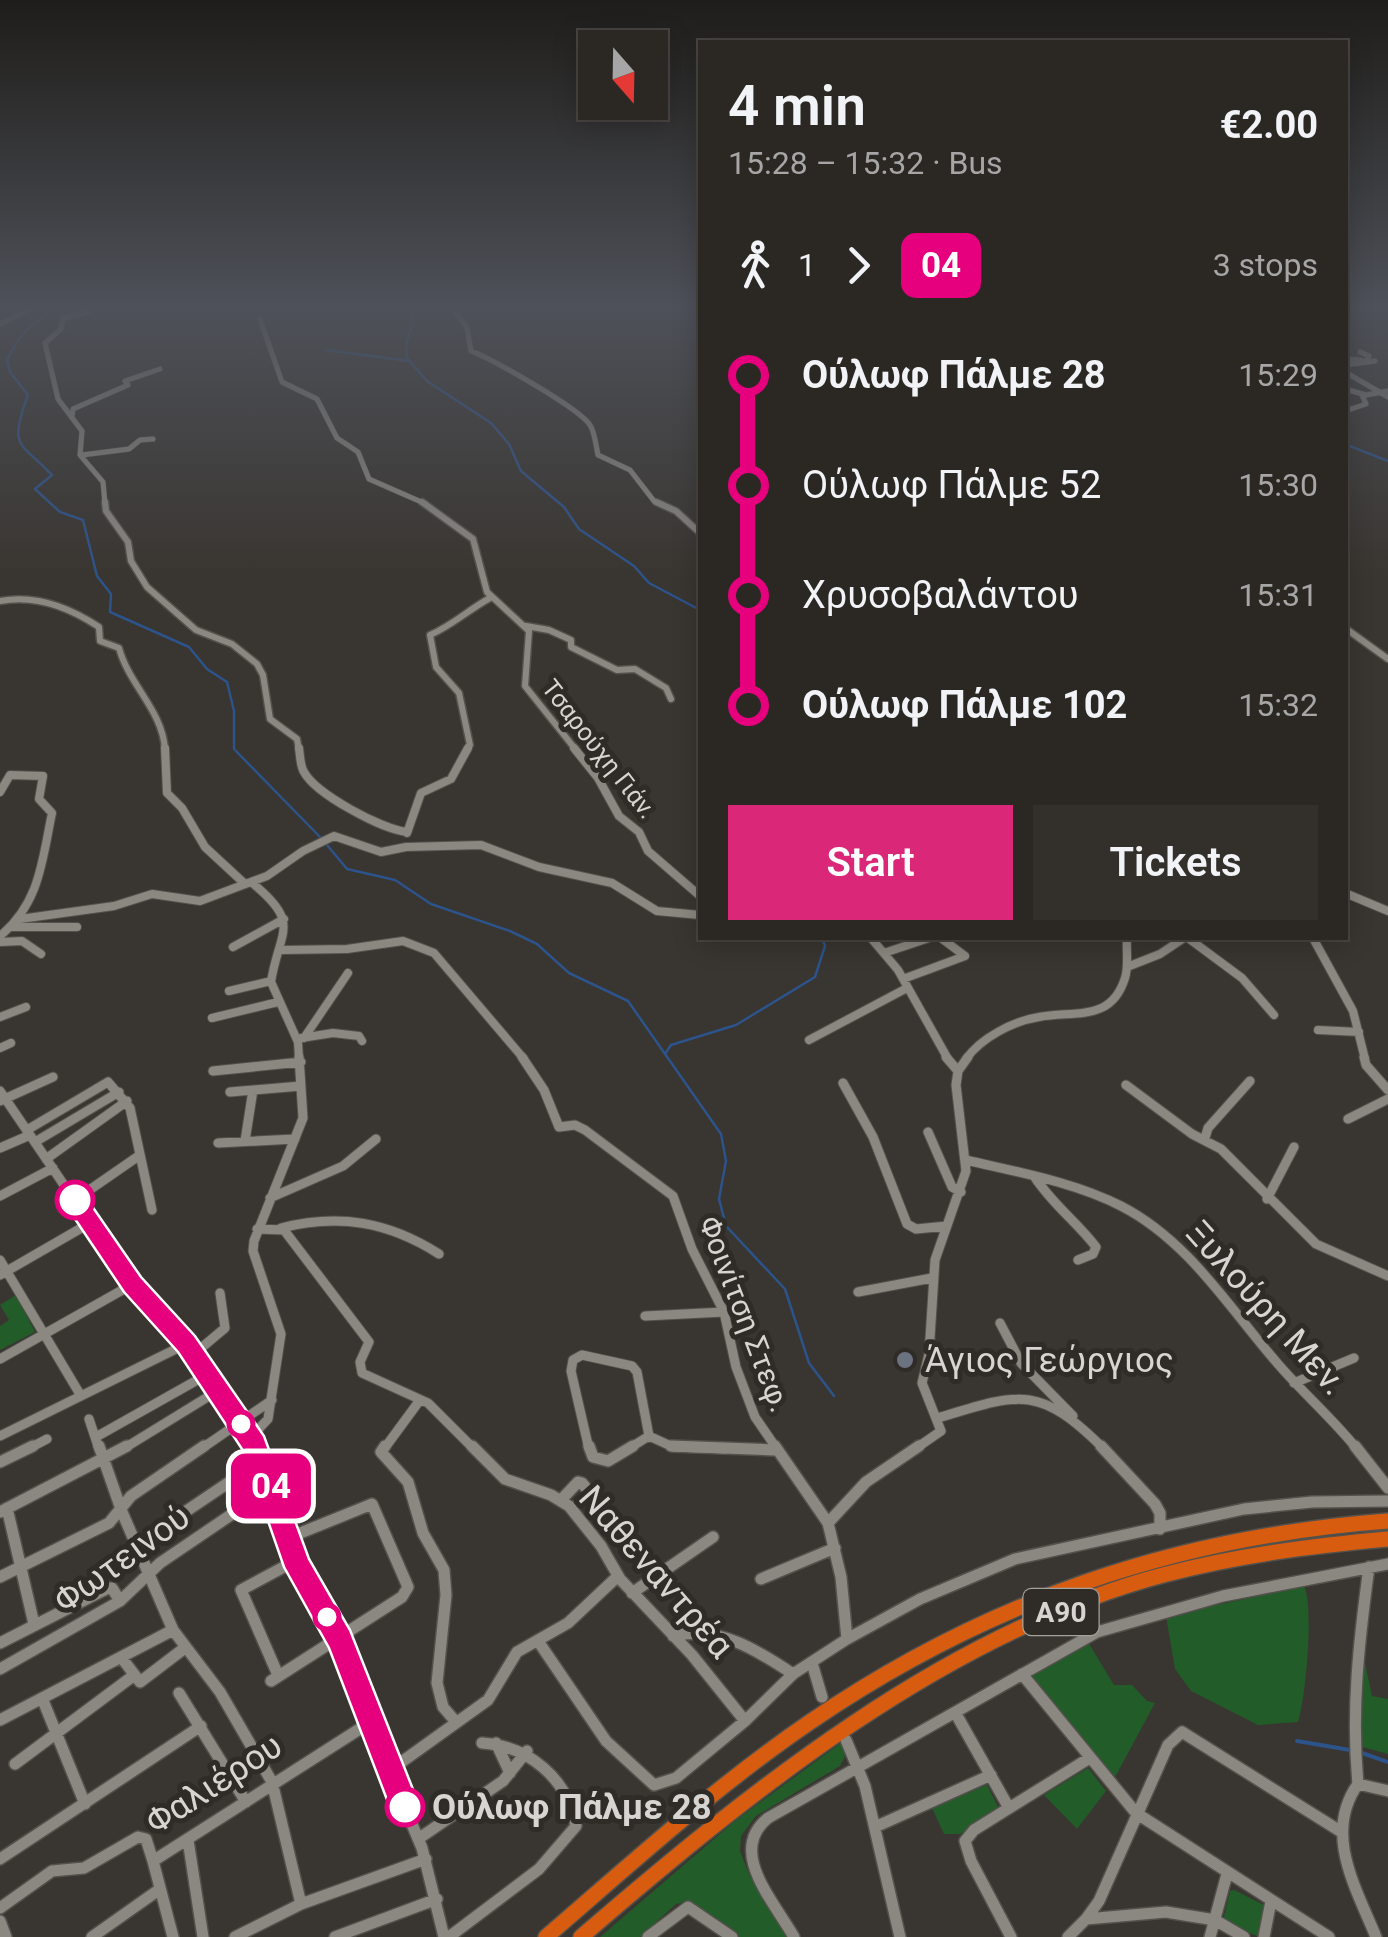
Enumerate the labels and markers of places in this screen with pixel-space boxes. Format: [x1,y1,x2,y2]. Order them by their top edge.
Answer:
unlabelled marker [56,1181,94,1219]
place label: Άγιος Γεώργιος [925,1340,1174,1381]
marker: Άγιος Γεώργιος [894,1349,916,1371]
unlabelled marker [228,1411,254,1437]
unlabelled marker [314,1604,340,1630]
place label: Ούλωφ Πάλμε 28 [432,1787,712,1828]
marker: Ούλωφ Πάλμε 28 [386,1788,424,1826]

